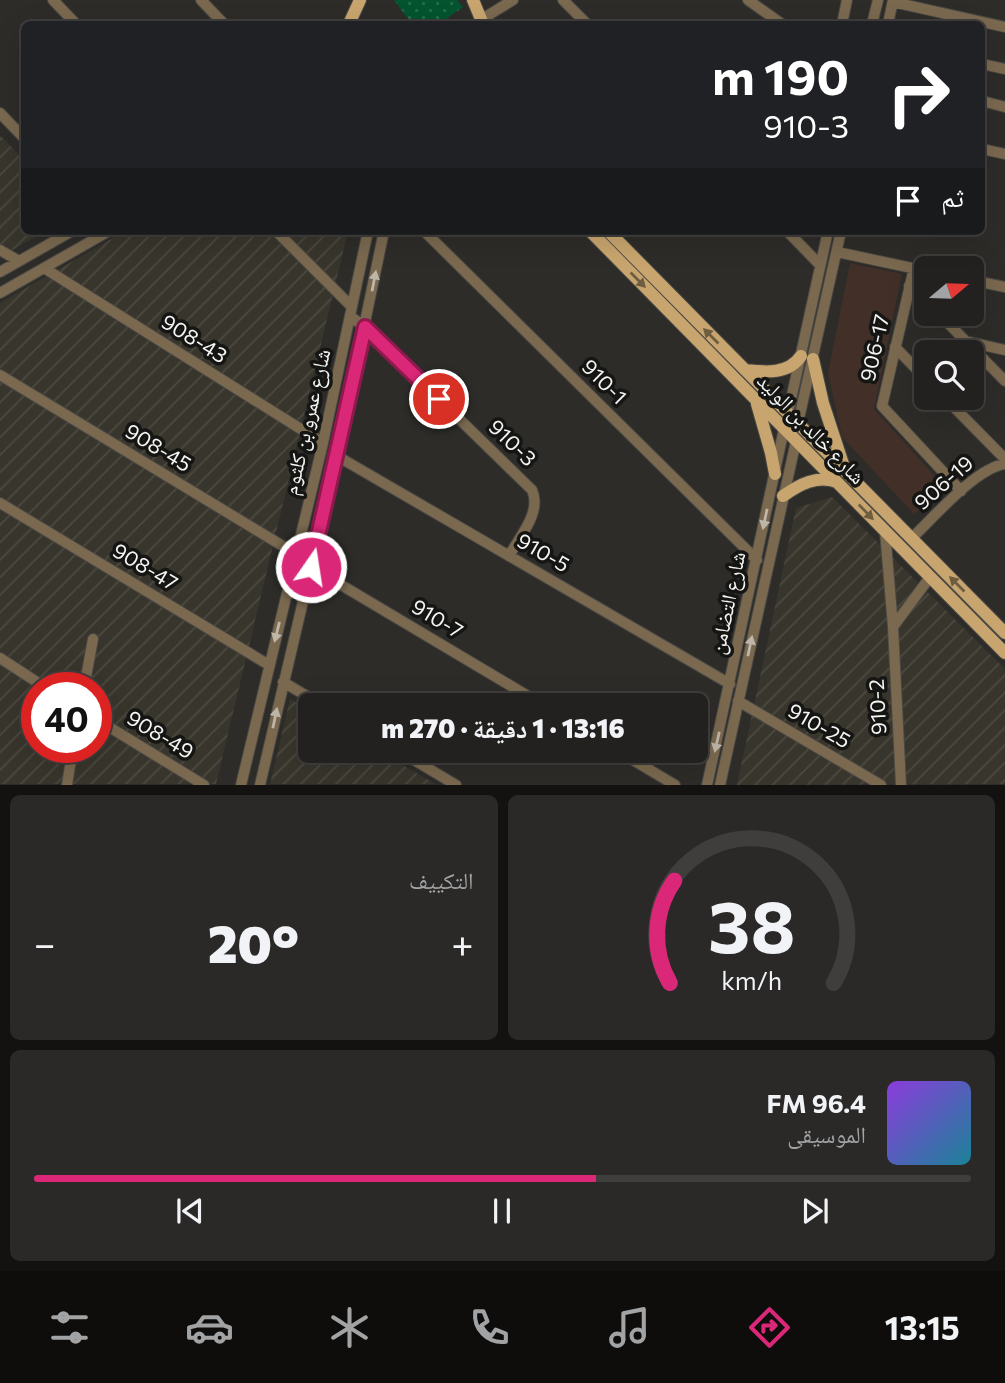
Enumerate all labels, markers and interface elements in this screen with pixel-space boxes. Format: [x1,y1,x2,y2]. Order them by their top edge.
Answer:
text: 190 m [712,45,849,105]
icon: right [873,49,964,140]
text: 910-3 [763,105,849,145]
text: ثم [941,181,964,212]
icon: arrive [889,182,927,220]
north arrow [914,256,984,326]
map controls [914,256,984,410]
one-way arrow [369,270,380,292]
one-way arrow [629,271,646,288]
street label: 908-43 [157,308,232,368]
street label: 906-17 [854,312,893,384]
one-way arrow [703,327,720,344]
button: search [914,340,984,410]
street label: شارع عمرو بن كلثوم [277,346,337,498]
street label: 910-1 [577,353,633,409]
street label: شارع خالد بن الوليد [752,367,871,490]
pin [409,369,469,429]
icon: arrive [420,380,458,418]
street label: 910-3 [484,413,542,470]
street label: 908-45 [121,417,196,476]
street label: 906-19 [908,450,978,514]
one-way arrow [857,503,873,520]
one-way arrow [760,508,771,530]
street label: 910-5 [513,527,574,577]
position arrow [274,530,348,604]
street label: 908-47 [109,537,183,595]
street label: شارع التضامن [703,549,752,657]
one-way arrow [949,576,966,593]
street label: 910-7 [408,593,468,643]
one-way arrow [271,621,282,643]
one-way arrow [745,635,756,657]
speed limit sign: 40 [21,672,112,763]
street label: 910-2 [863,678,890,736]
street label: 910-25 [784,697,855,753]
street label: 908-49 [123,704,199,763]
one-way arrow [270,707,281,729]
text: 13:16 · 1 دقيقة · 270 m [381,712,625,743]
one-way arrow [711,731,722,753]
text: التكييف [409,866,474,894]
text: 38 [708,880,795,969]
text: 20° [208,910,299,974]
text: − [34,919,56,966]
text: + [451,919,474,966]
text: km/h [721,965,782,995]
text: 96.4 FM [767,1087,866,1118]
text: الموسيقى [787,1120,866,1148]
icon: previous [171,1192,209,1230]
icon: pause [483,1192,521,1230]
icon: next [796,1192,834,1230]
icon: filters [45,1303,94,1352]
icon: car [185,1303,234,1352]
icon: climate [325,1303,374,1352]
icon: phone [465,1303,514,1352]
icon: music [605,1303,654,1352]
icon: directions [745,1303,794,1352]
text: 13:15 [885,1307,960,1347]

